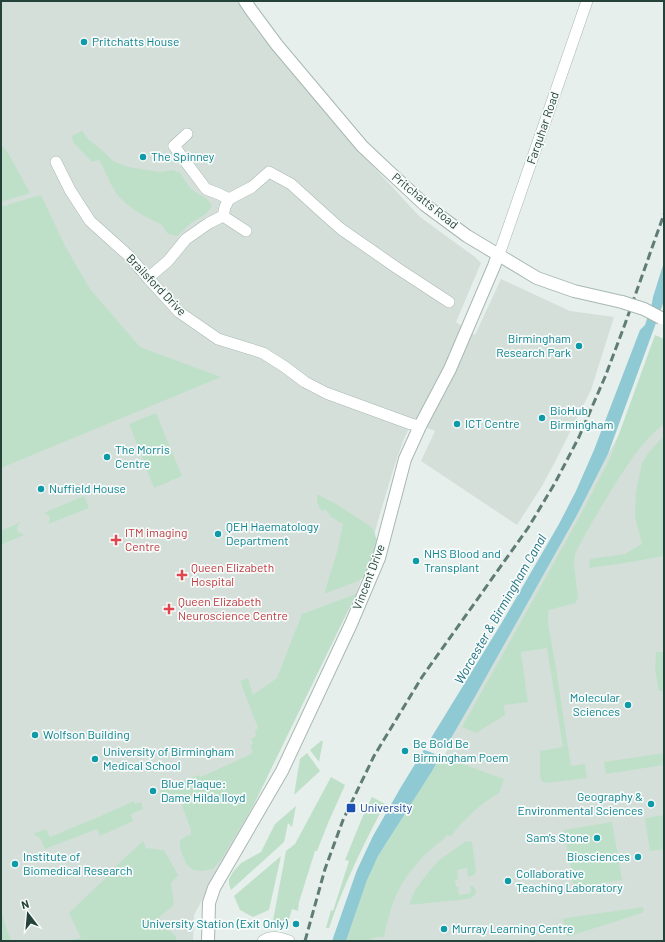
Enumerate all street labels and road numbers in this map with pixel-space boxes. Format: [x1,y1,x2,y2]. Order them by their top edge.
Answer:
street label: Farquhar Road [523,90,561,166]
street label: Pritchatts Road [390,169,461,231]
street label: Brailsford Drive [124,251,189,318]
street label: Vincent Drive [349,542,387,611]

